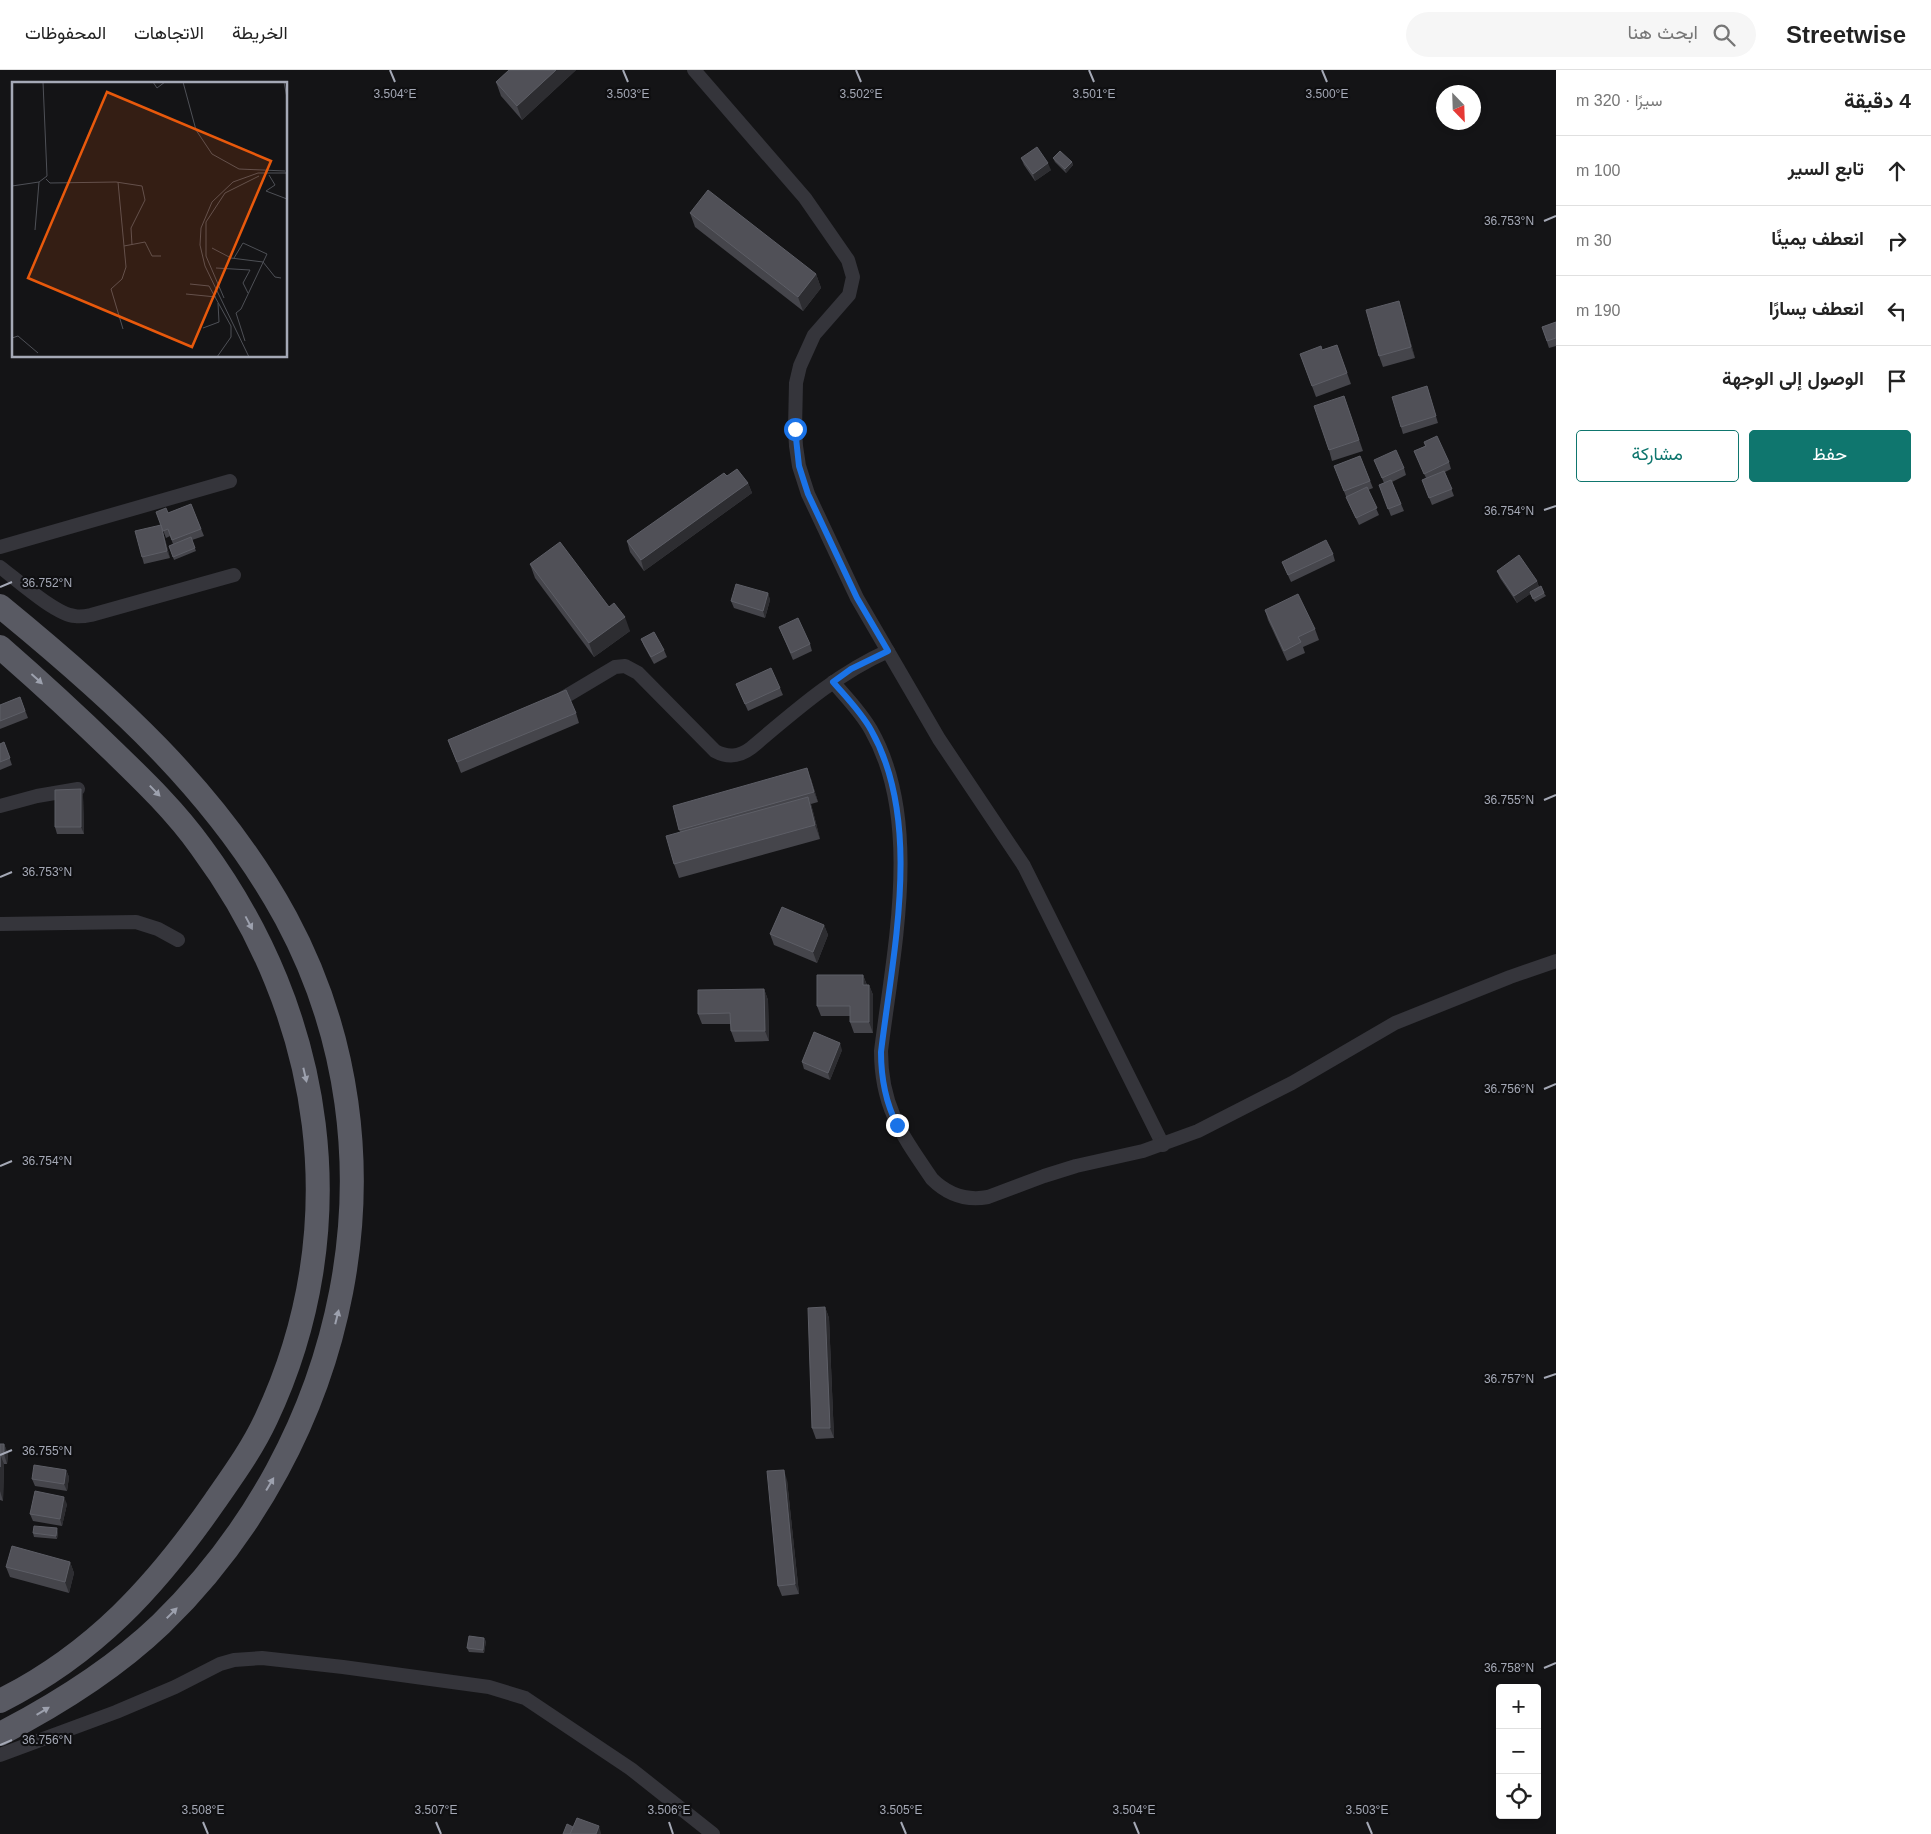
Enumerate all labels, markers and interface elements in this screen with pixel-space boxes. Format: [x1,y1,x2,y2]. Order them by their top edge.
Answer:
search box [1406,12,1756,57]
icon: search [1710,21,1738,49]
text: Streetwise [1786,21,1906,48]
text: ابحث هنا [1627,22,1698,43]
text: المحفوظات [25,23,106,43]
text: الاتجاهات [134,23,204,43]
text: الخريطة [232,23,288,43]
inset map [12,82,288,358]
north arrow [1436,85,1481,130]
text: 3.504°E [374,87,416,101]
text: 3.503°E [607,87,649,101]
text: 3.502°E [840,87,882,101]
text: 3.501°E [1073,87,1115,101]
text: 3.500°E [1306,87,1348,101]
text: 4 دقيقة [1844,89,1911,112]
text: سيرًا · 320 m [1576,92,1662,109]
icon: ahead [1883,157,1911,185]
text: تابع السير [1788,158,1864,179]
text: 100 m [1576,162,1620,179]
text: 36.753°N [1484,214,1534,228]
icon: right [1883,227,1911,255]
text: انعطف يمينًا [1771,228,1864,249]
text: 30 m [1576,232,1612,249]
icon: left [1883,297,1911,325]
text: انعطف يسارًا [1769,298,1864,319]
text: 190 m [1576,302,1620,319]
icon: arrive [1883,367,1911,395]
text: الوصول إلى الوجهة [1722,368,1864,389]
route start [784,418,807,441]
button: مشاركة [1576,430,1739,482]
button: حفظ [1749,430,1911,482]
text: 36.754°N [1484,504,1534,518]
text: 36.752°N [22,576,72,590]
one-way arrow [30,673,42,685]
one-way arrow [149,785,161,797]
text: 36.755°N [1484,793,1534,807]
text: 36.753°N [22,865,72,879]
one-way arrow [245,915,253,930]
one-way arrow [301,1067,309,1082]
text: 36.756°N [1484,1082,1534,1096]
route end [886,1114,909,1137]
text: 36.754°N [22,1154,72,1168]
one-way arrow [333,1310,341,1325]
text: 36.757°N [1484,1372,1534,1386]
text: 36.755°N [22,1444,72,1458]
one-way arrow [266,1478,275,1491]
one-way arrow [165,1607,177,1619]
text: 36.758°N [1484,1661,1534,1675]
map controls [1496,1684,1541,1819]
button: + [1496,1684,1541,1729]
one-way arrow [37,1707,50,1716]
button: − [1496,1729,1541,1774]
text: 36.756°N [22,1733,72,1747]
button: locate [1496,1774,1541,1819]
text: 3.508°E [182,1803,224,1817]
text: 3.507°E [415,1803,457,1817]
text: 3.506°E [648,1803,690,1817]
text: 3.505°E [880,1803,922,1817]
text: 3.504°E [1113,1803,1155,1817]
text: 3.503°E [1346,1803,1388,1817]

